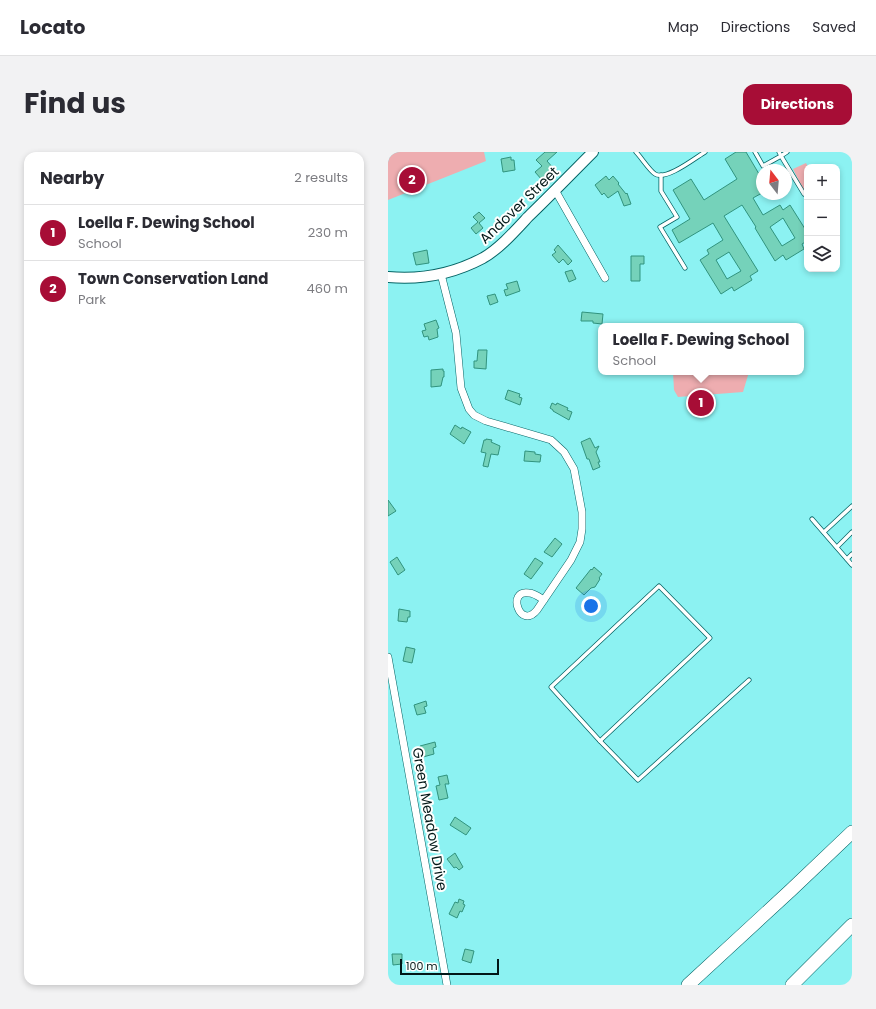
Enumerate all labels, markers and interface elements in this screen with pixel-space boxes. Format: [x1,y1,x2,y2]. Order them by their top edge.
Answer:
text: Locato [20,14,85,41]
text: Map [668,17,699,37]
text: Directions [721,17,790,37]
text: Saved [812,17,856,37]
text: Find us [24,84,126,123]
button: Directions [743,84,852,125]
street label: Andover Street [475,162,563,248]
north arrow [756,164,792,200]
map controls [804,164,840,272]
button: + [804,164,840,200]
pin: 2 [399,165,425,195]
text: Nearby [40,166,104,190]
text: 2 results [294,168,348,187]
button: − [804,200,840,236]
text: Loella F. Dewing School [78,212,255,233]
text: 1 [51,223,55,242]
text: 230 m [308,223,348,242]
text: School [78,234,122,253]
button: layers [804,236,840,272]
text: Town Conservation Land [78,268,268,289]
text: 2 [49,279,57,298]
text: 460 m [307,279,348,298]
text: Park [78,290,106,309]
popup [598,323,804,375]
text: Loella F. Dewing School [613,329,789,350]
text: School [613,351,656,370]
pin: 1 [688,388,714,418]
your location [581,596,601,616]
street label: Green Meadow Drive [408,746,453,892]
scale bar [400,957,499,976]
text: 100 m [406,958,438,974]

